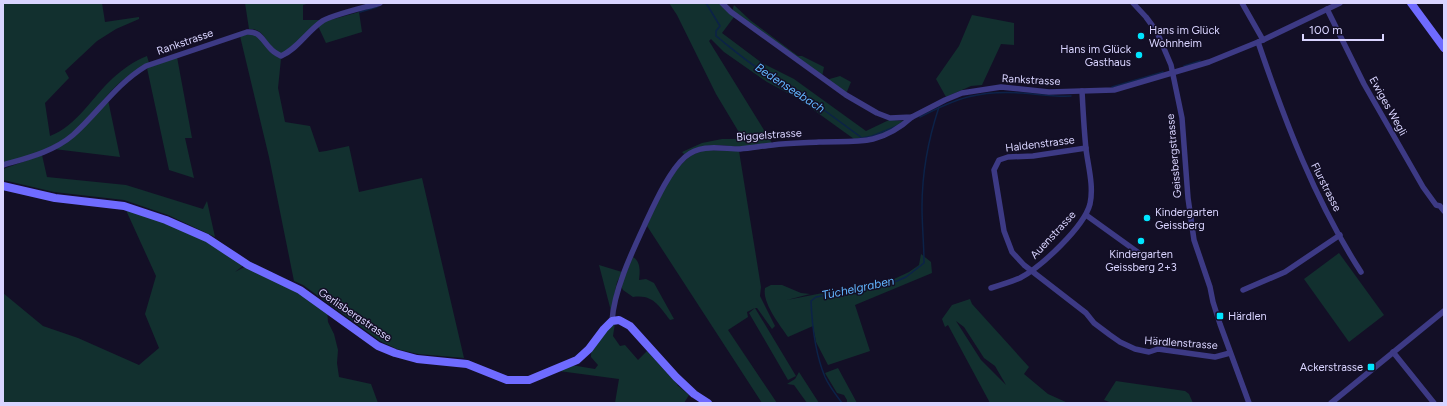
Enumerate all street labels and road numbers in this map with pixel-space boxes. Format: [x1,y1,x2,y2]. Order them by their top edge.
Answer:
street label: Rankstrasse [155,26,215,58]
street label: Rankstrasse [1001,72,1061,88]
street label: Ewiges Wegli [1366,74,1410,138]
street label: Geissbergstrasse [1164,113,1184,199]
street label: Biggelstrasse [736,126,802,144]
street label: Haldenstrasse [1005,133,1075,155]
street label: Flurstrasse [1308,160,1344,214]
street label: Auenstrasse [1028,208,1078,262]
street label: Gerlisbergstrasse [316,286,394,344]
street label: Härdlenstrasse [1144,334,1218,352]

